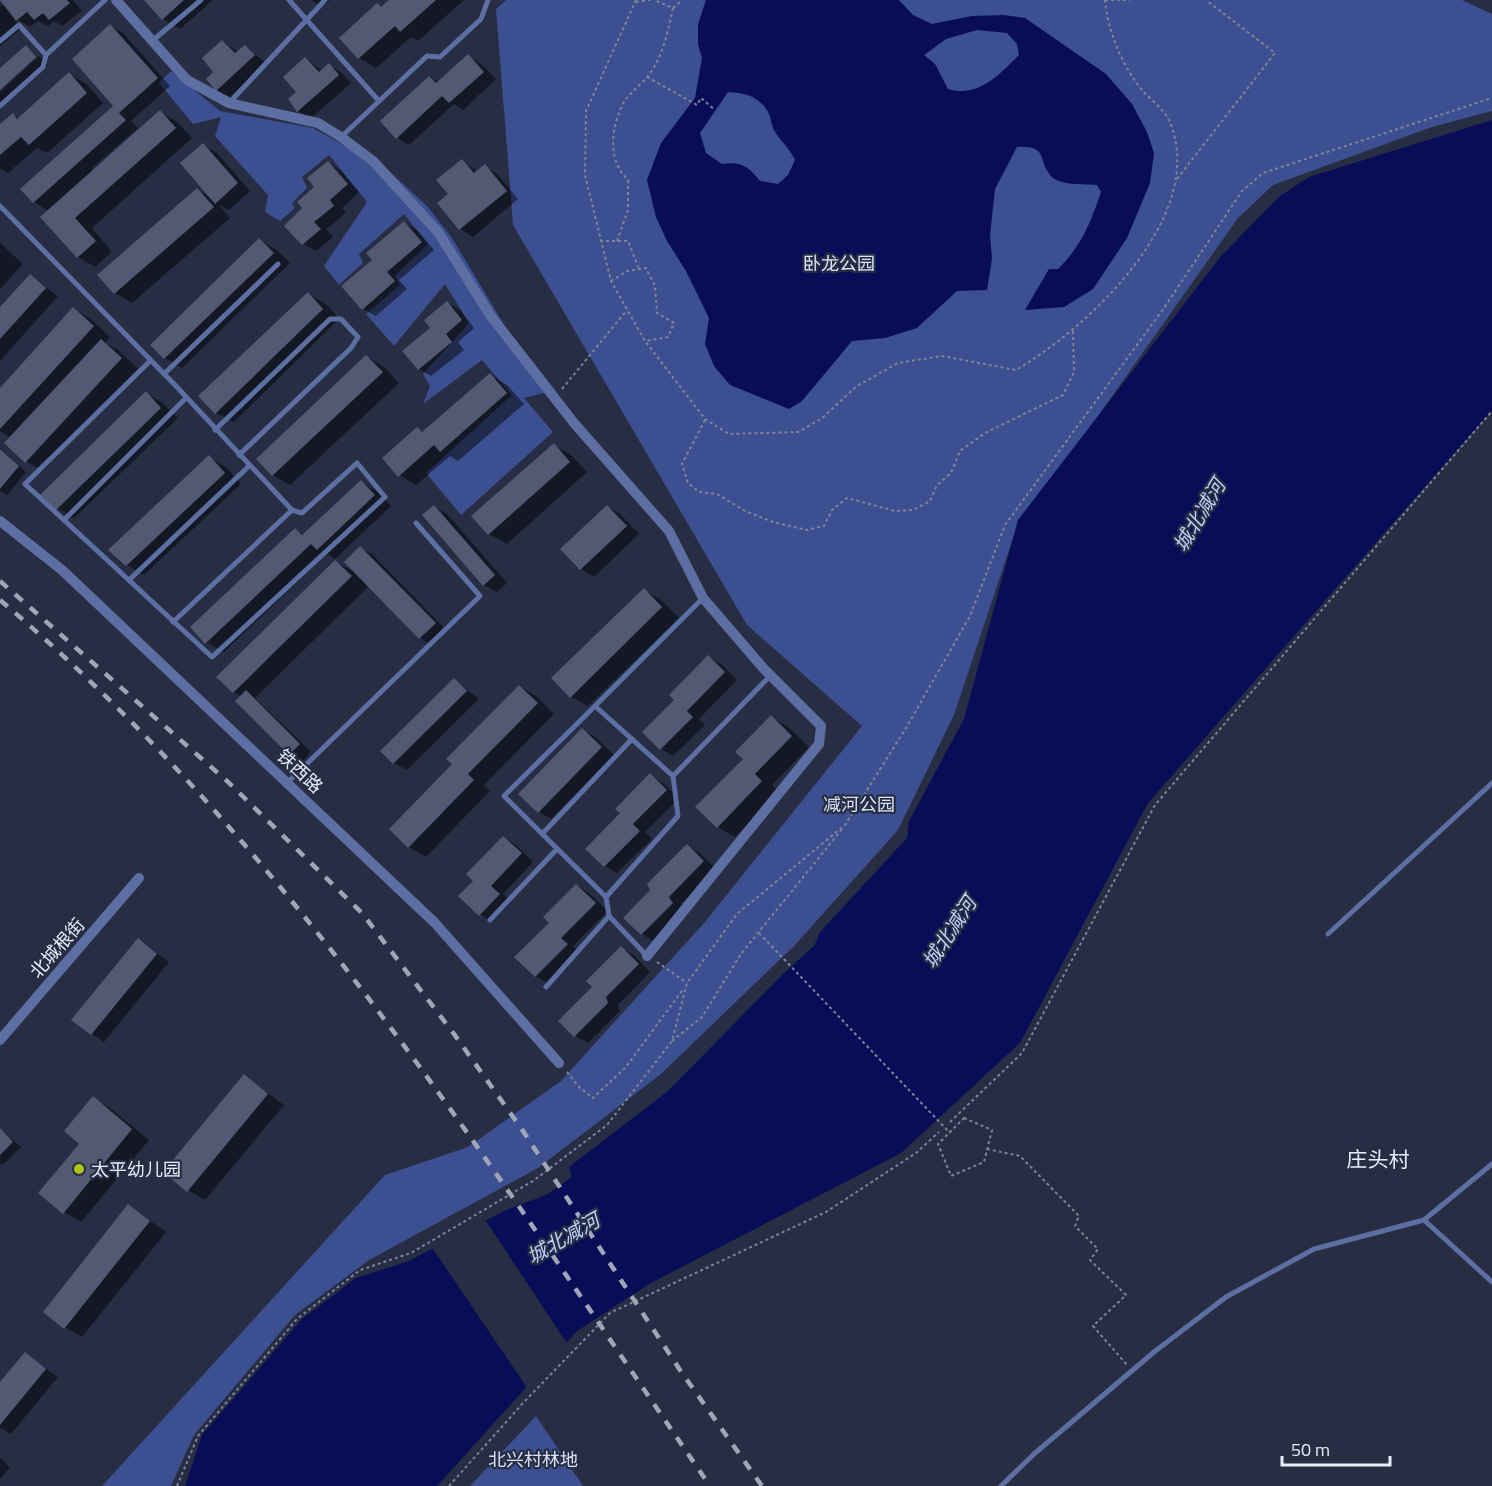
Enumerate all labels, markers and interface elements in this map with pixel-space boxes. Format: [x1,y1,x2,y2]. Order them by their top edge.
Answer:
park label: 卧龙公园 [803,250,875,277]
water label: 城北减河 [1165,469,1235,557]
street label: 铁西路 [271,743,329,799]
park label: 减河公园 [823,791,895,818]
water label: 城北减河 [914,887,986,974]
street label: 北城根街 [23,912,91,984]
district label: 庄头村 [1347,1143,1410,1175]
place label: 太平幼儿园 [91,1156,181,1183]
marker: 太平幼儿园 [72,1162,86,1176]
water label: 城北减河 [521,1203,609,1271]
scale bar [1282,1429,1390,1467]
text: 50 m [1291,1436,1330,1463]
park label: 北兴村林地 [488,1446,578,1473]

